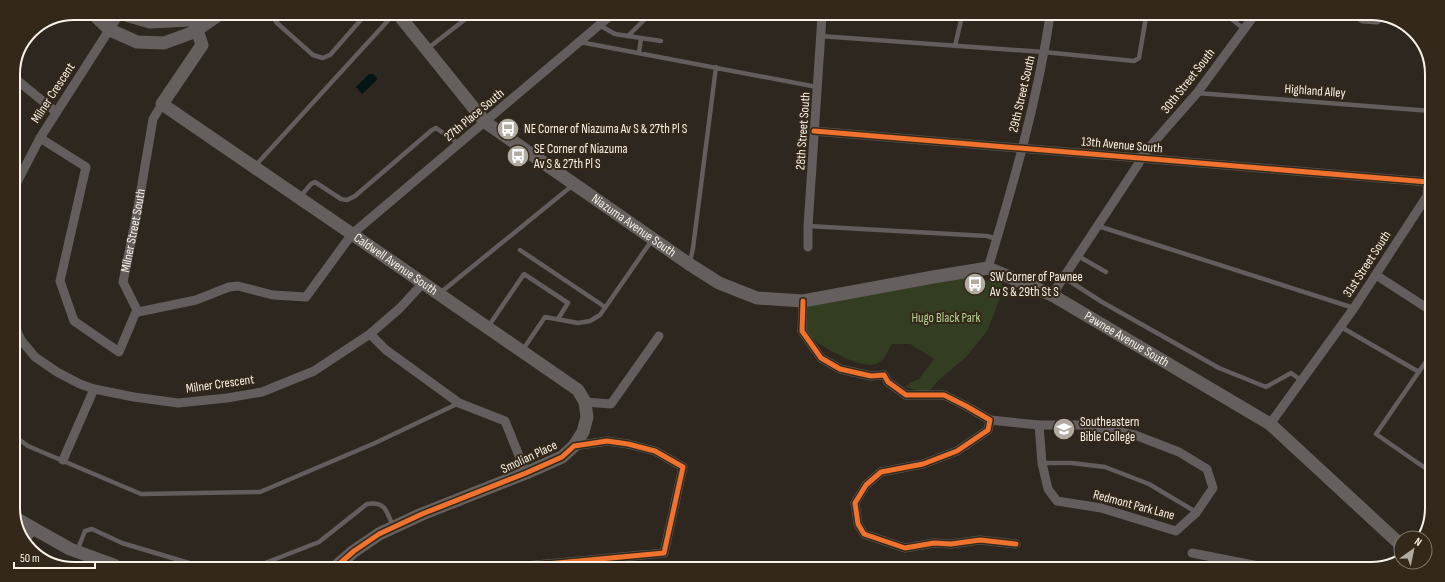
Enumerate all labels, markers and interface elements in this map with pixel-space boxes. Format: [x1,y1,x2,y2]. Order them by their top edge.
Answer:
street label: 30th Street South [1158,45,1218,117]
street label: 29th Street South [1005,54,1039,134]
street label: Milner Crescent [28,60,78,126]
street label: Highland Alley [1284,81,1346,101]
street label: 27th Place South [441,85,507,145]
street label: 28th Street South [792,91,814,171]
bus stop icon: NE Corner of Niazuma Av S & 27th Pl S [495,116,521,142]
place label: NE Corner of Niazuma Av S & 27th Pl S [524,121,688,137]
street label: 13th Avenue South [1081,133,1163,157]
place label: SE Corner of Niazuma Av S & 27th Pl S [533,141,628,172]
bus stop icon: SE Corner of Niazuma Av S & 27th Pl S [505,143,531,169]
street label: Milner Street South [117,188,149,274]
street label: Niazuma Avenue South [588,191,679,261]
street label: 31st Street South [1340,228,1394,300]
street label: Caldwell Avenue South [351,230,441,299]
place label: SW Corner of Pawnee Av S & 29th St S [989,269,1083,300]
bus stop icon: SW Corner of Pawnee Av S & 29th St S [962,271,988,297]
street label: Pawnee Avenue South [1082,308,1172,370]
park label: Hugo Black Park [911,310,981,326]
street label: Milner Crescent [185,371,255,397]
place label: Southeastern Bible College [1080,414,1139,445]
school or university icon: Southeastern Bible College [1051,416,1077,442]
street label: Smolian Place [498,437,560,477]
street label: Redmont Park Lane [1092,486,1176,524]
north arrow [1393,530,1433,570]
text: N [1412,535,1424,549]
scale bar [14,544,95,570]
text: 50 m [20,551,40,566]

